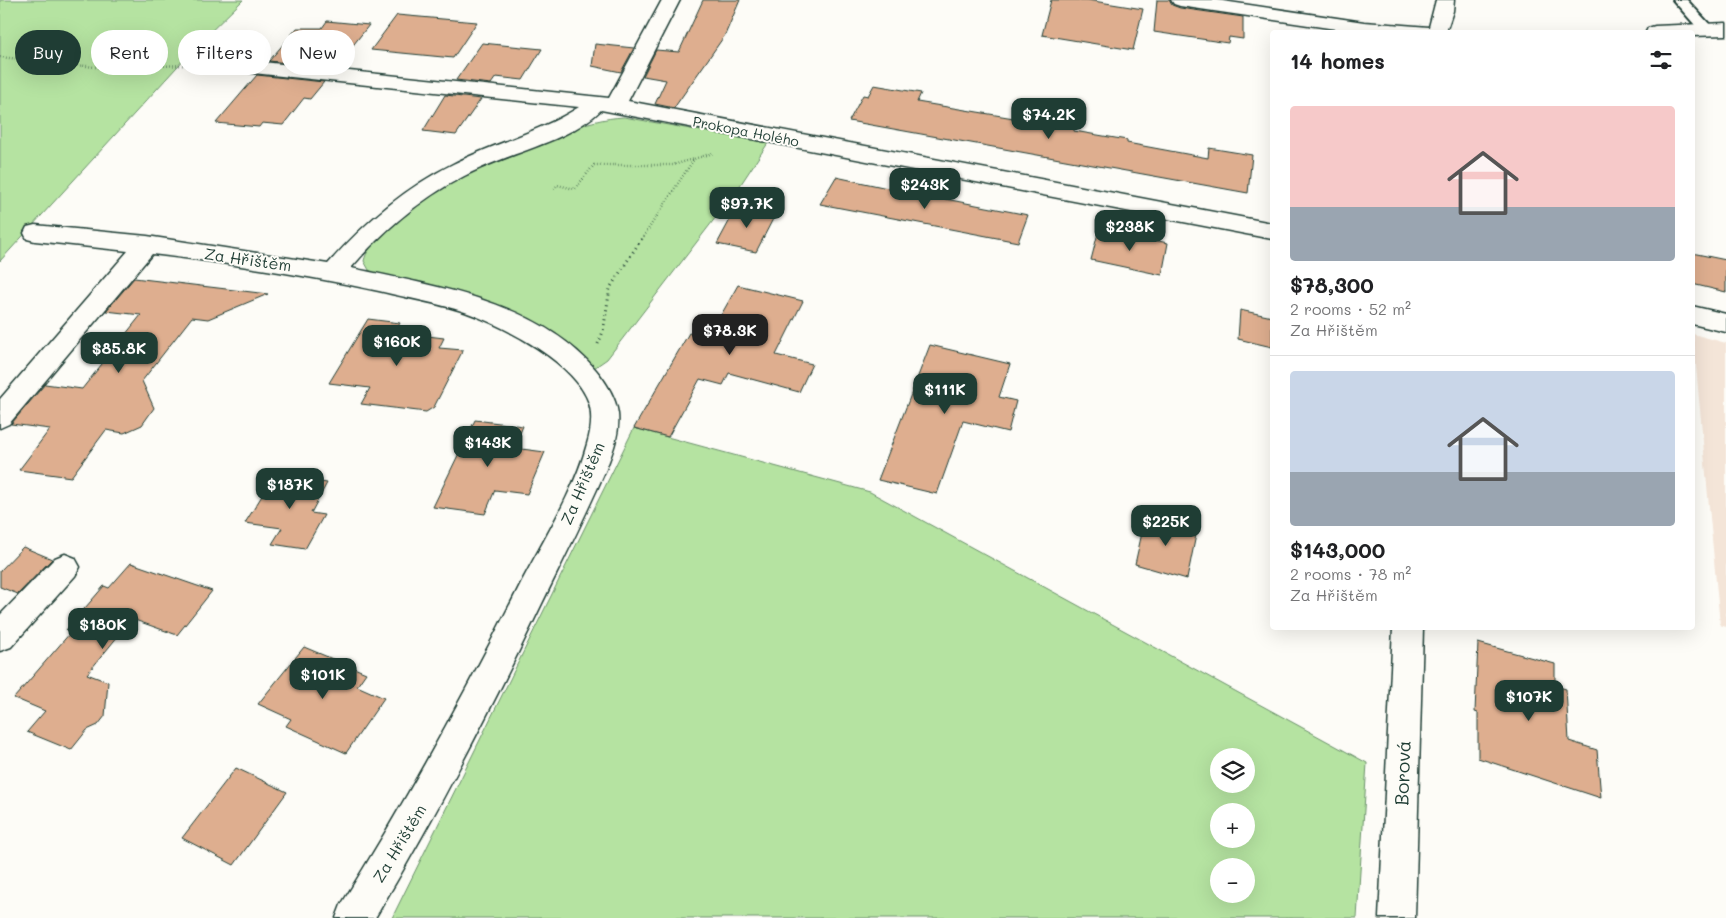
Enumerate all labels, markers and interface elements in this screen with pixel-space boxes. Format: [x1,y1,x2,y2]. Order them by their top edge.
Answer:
chip: Buy [15,30,81,75]
chip: Rent [91,30,168,75]
chip: Filters [178,30,271,75]
chip: New [281,30,355,75]
icon: filters [1647,46,1675,74]
text: 14 homes [1290,47,1385,74]
pin: $74.2K [1008,98,1090,140]
text: $74.2K [1022,103,1076,124]
street label: Prokopa Holého [691,111,801,151]
icon: home [1438,138,1528,228]
pin: $243K [890,168,960,210]
text: $243K [900,173,950,194]
pin: $97.7K [706,186,788,229]
text: $97.7K [721,192,773,213]
pin: $238K [1095,210,1165,252]
text: $238K [1106,215,1154,236]
street label: Za Hřištěm [203,243,293,275]
text: $78,300 [1290,271,1374,298]
text: 2 rooms · 52 m² [1290,298,1411,319]
pin: $78.3K [689,314,771,356]
text: $78.3K [703,319,757,340]
text: Za Hřištěm [1290,319,1378,340]
pin: $160K [362,324,432,367]
text: $160K [373,330,421,351]
pin: $85.8K [78,332,160,374]
text: $85.8K [92,337,146,358]
pin: $111K [910,372,980,415]
text: $111K [924,378,966,399]
icon: home [1438,404,1528,494]
pin: $143K [453,426,523,468]
text: $143K [464,431,512,452]
street label: Za Hřištěm [555,439,609,527]
pin: $187K [255,468,325,510]
text: $187K [267,473,313,494]
pin: $225K [1131,504,1201,547]
text: $225K [1142,510,1190,531]
text: $143,000 [1290,536,1385,563]
text: 2 rooms · 78 m² [1290,563,1411,584]
text: Za Hřištěm [1290,584,1378,605]
pin: $180K [68,608,138,650]
text: $180K [79,613,127,634]
pin: $101K [288,658,358,700]
text: $101K [301,663,345,684]
pin: $107K [1494,680,1564,722]
text: $107K [1506,685,1552,706]
street label: Borová [1388,740,1416,806]
map controls [1210,748,1255,903]
button: layers [1210,748,1255,793]
street label: Za Hřištěm [367,800,431,886]
button: + [1210,803,1255,848]
button: − [1210,858,1255,903]

